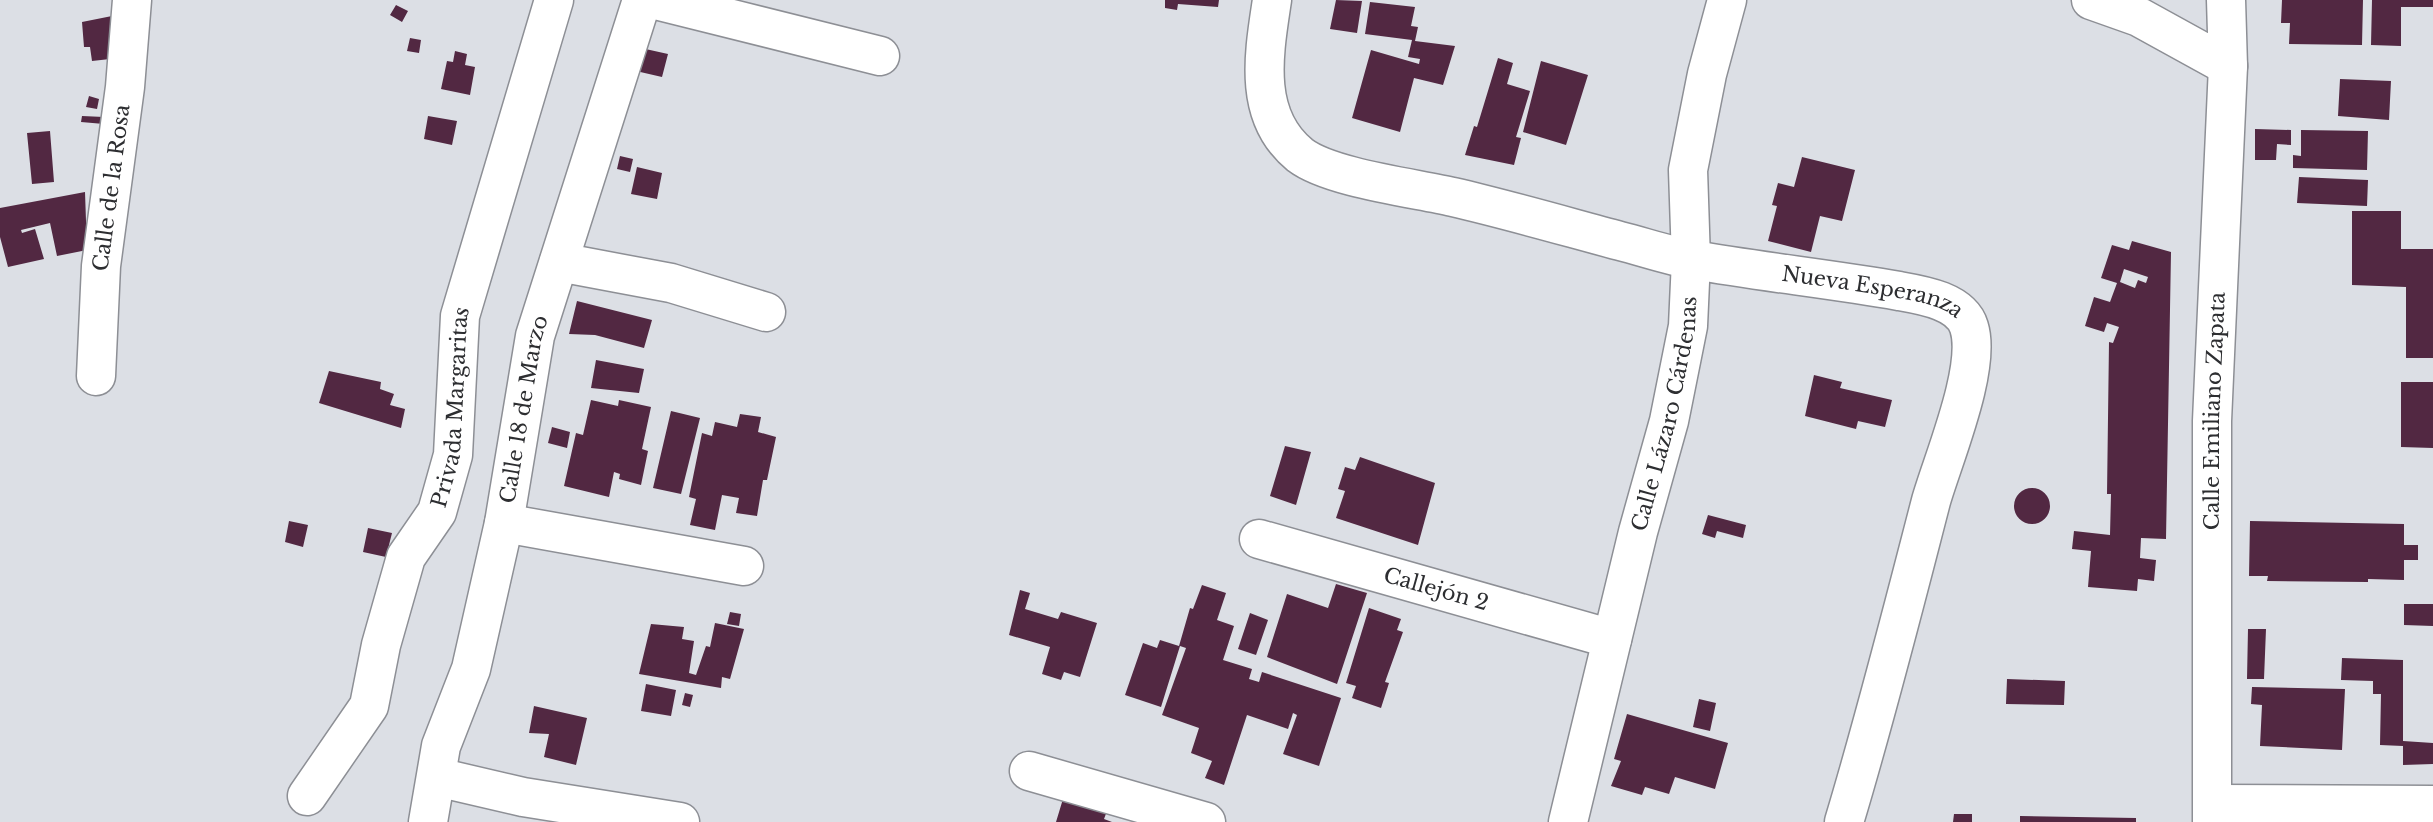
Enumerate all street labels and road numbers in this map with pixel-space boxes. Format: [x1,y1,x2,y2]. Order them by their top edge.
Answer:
street label: Calle de la Rosa [87,102,136,273]
street label: Nueva Esperanza [1780,261,1969,324]
street label: Calle Emiliano Zapata [2199,291,2231,530]
street label: Calle Lázaro Cárdenas [1626,296,1702,534]
street label: Privada Margaritas [426,303,475,511]
street label: Calle 18 de Marzo [494,312,554,505]
street label: Callejón 2 [1381,562,1491,616]

